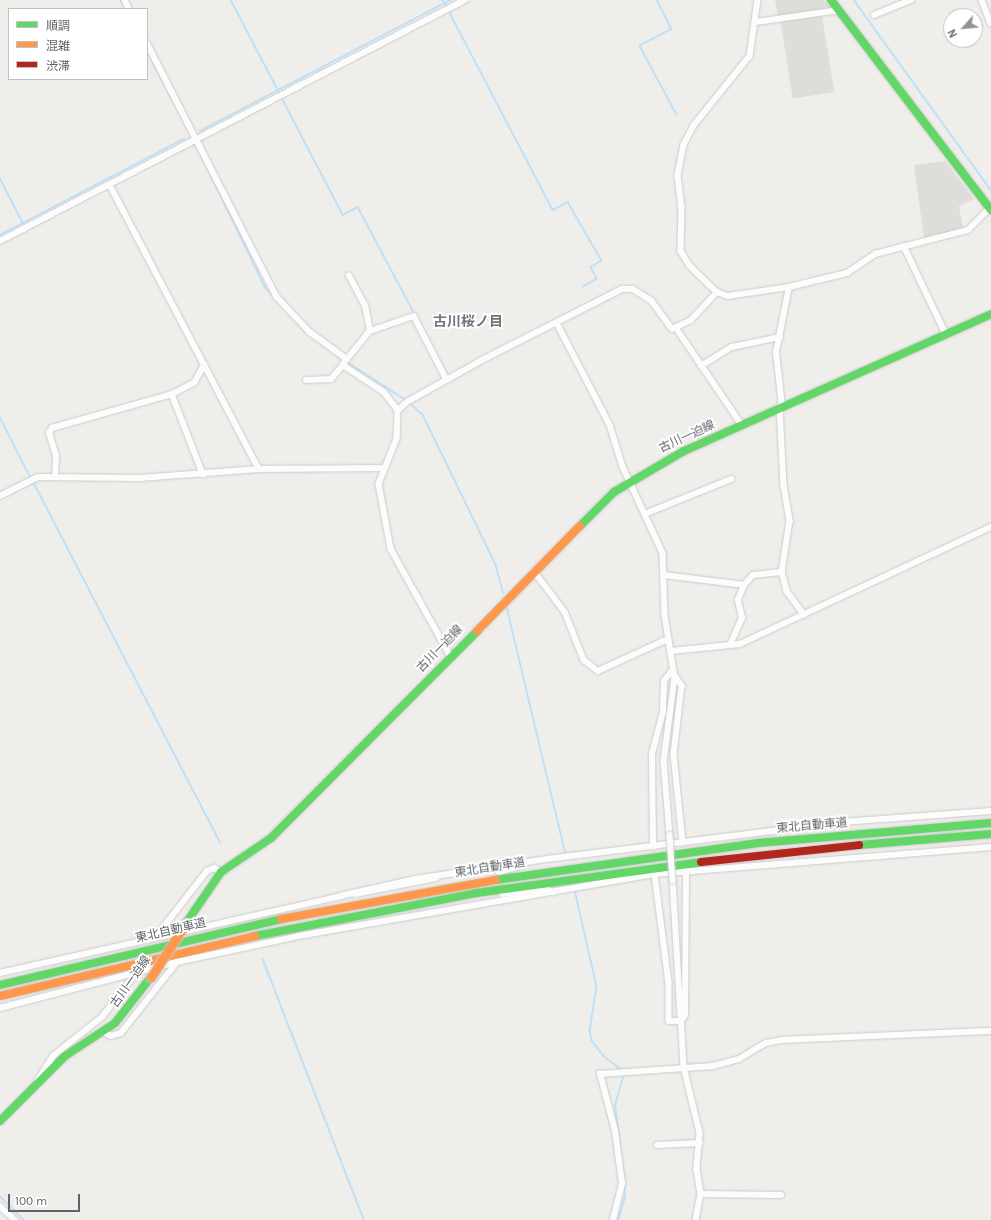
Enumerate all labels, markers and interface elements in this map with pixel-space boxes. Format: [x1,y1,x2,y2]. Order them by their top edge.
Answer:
legend [8,8,148,80]
north arrow [943,8,983,48]
text: 順調 [46,19,70,33]
text: N [945,27,960,40]
text: 混雑 [46,39,70,53]
text: 渋滞 [46,59,70,73]
district label: 古川桜ノ目 [433,314,503,330]
street label: 古川一迫線 [657,418,717,456]
street label: 古川一迫線 [414,622,466,676]
street label: 東北自動車道 [776,816,848,836]
street label: 東北自動車道 [453,855,527,881]
street label: 東北自動車道 [134,916,208,946]
street label: 古川一迫線 [108,953,154,1011]
scale bar [10,1186,82,1212]
text: 100 m [15,1194,47,1208]

